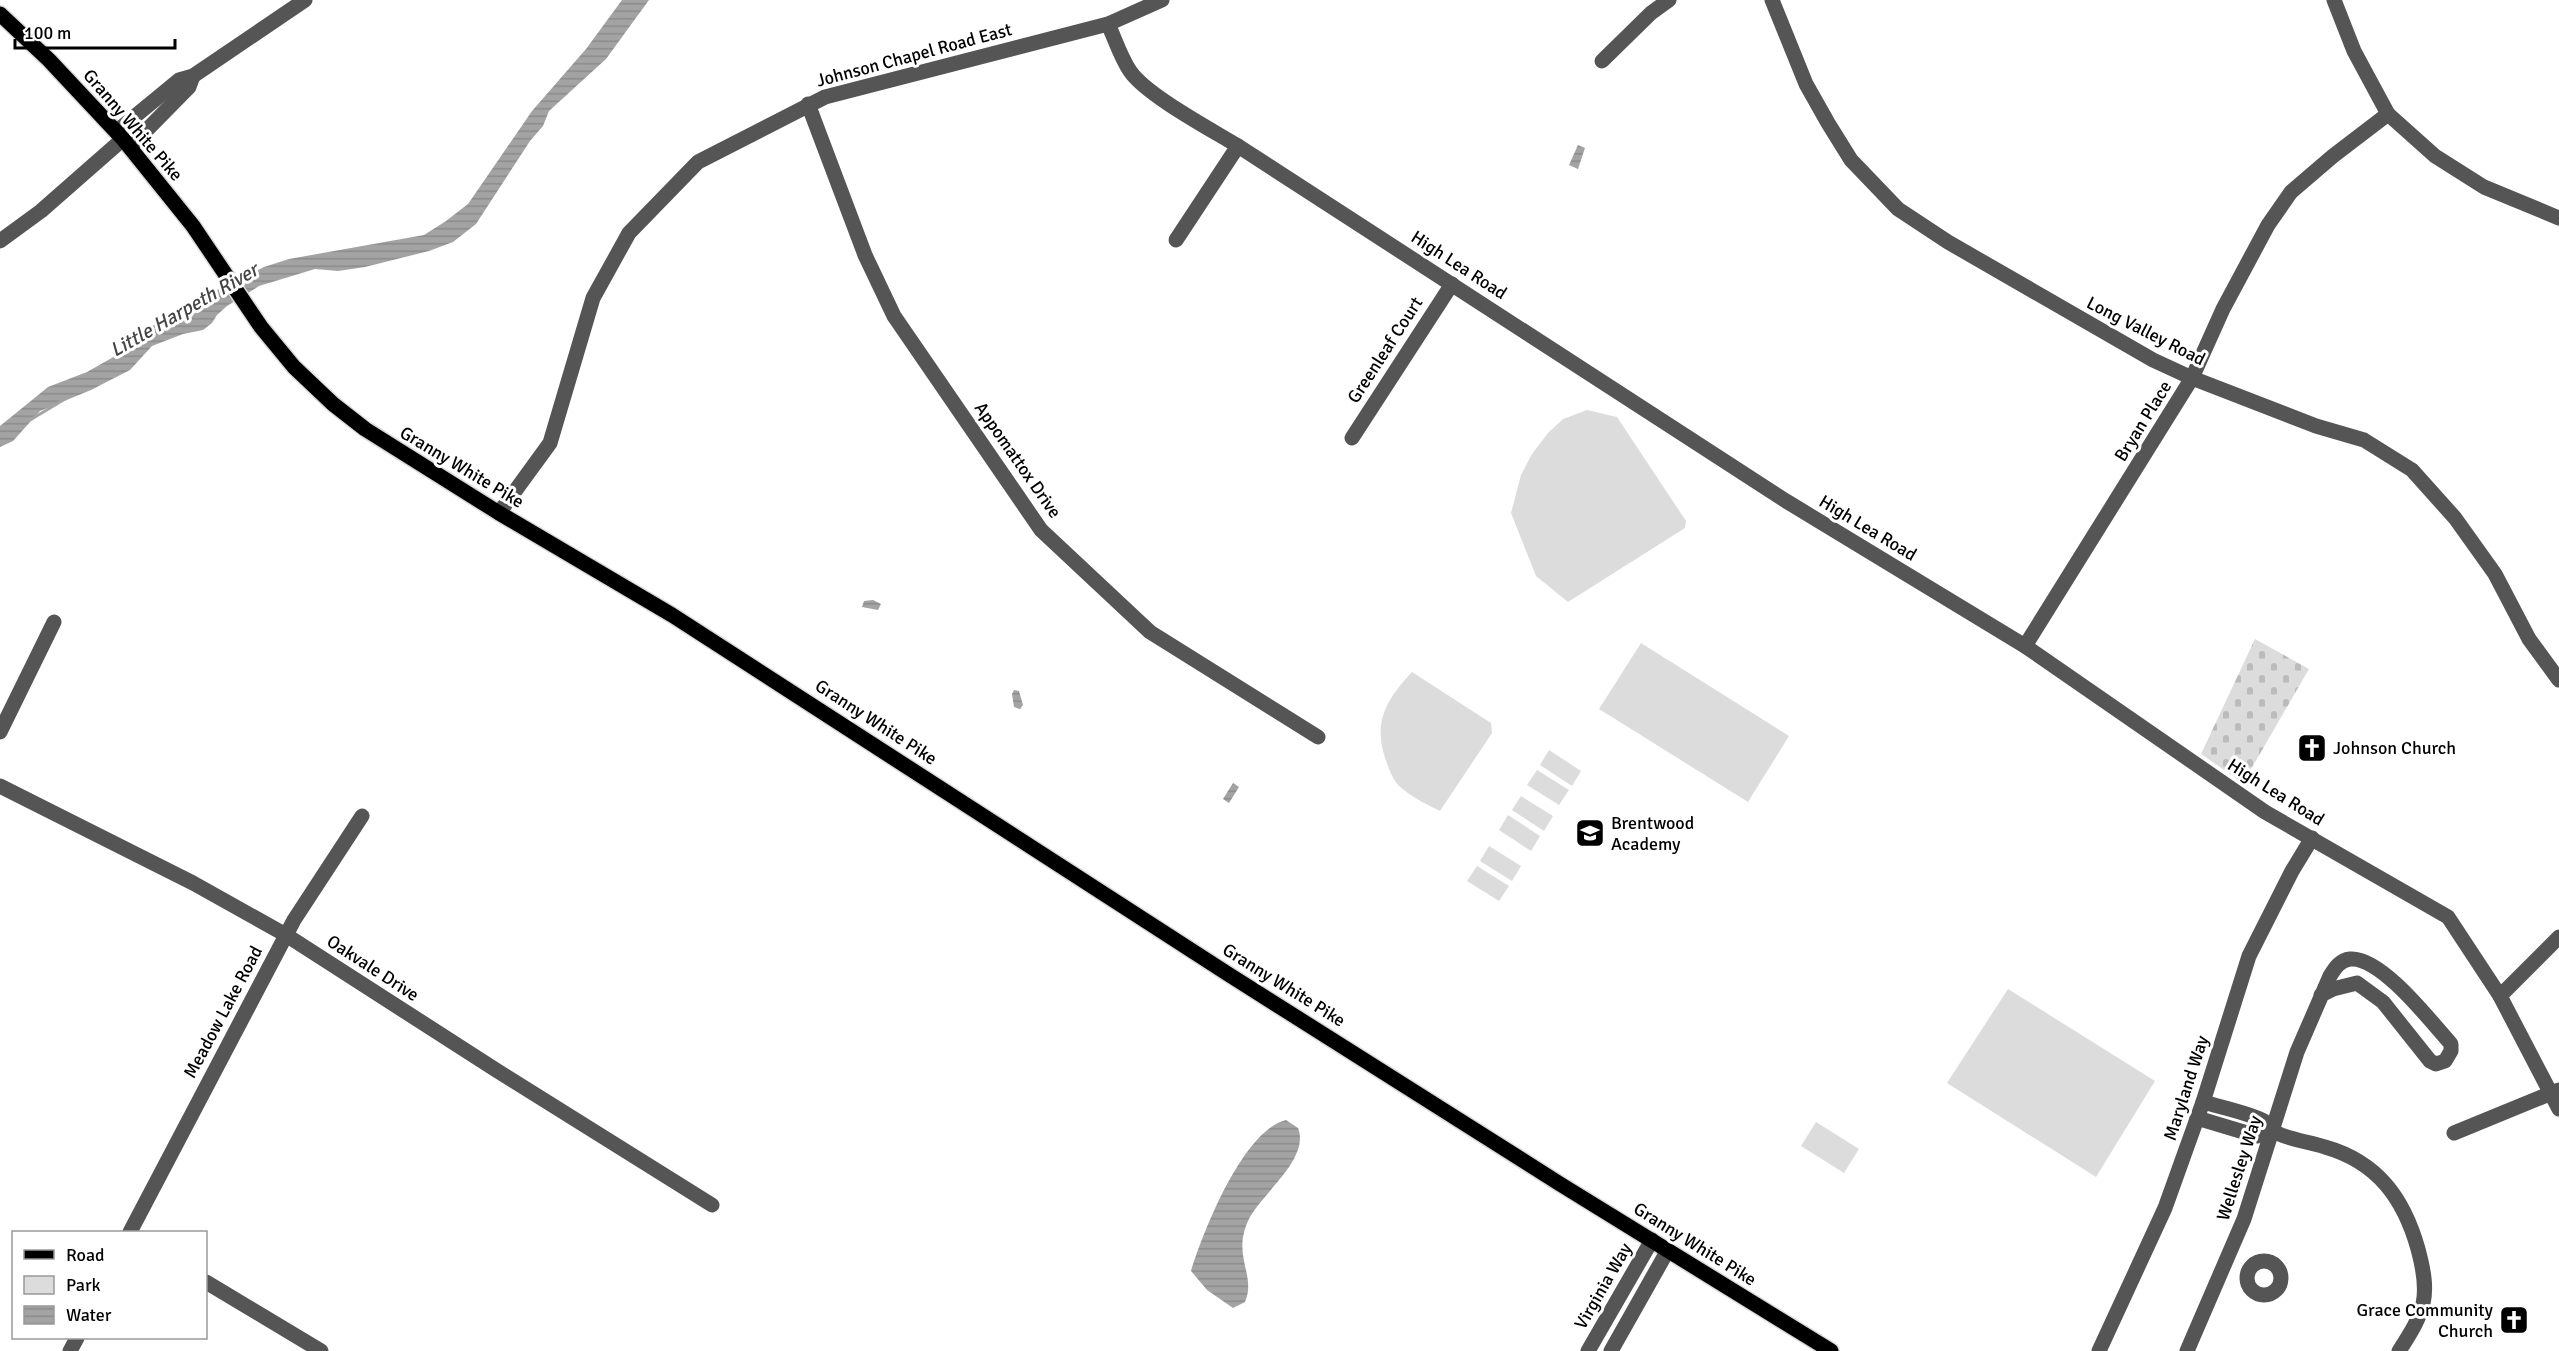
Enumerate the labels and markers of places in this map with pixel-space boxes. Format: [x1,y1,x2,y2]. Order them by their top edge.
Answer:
church icon: Johnson Church [2296,732,2328,764]
place label: Johnson Church [2333,737,2456,759]
place label: Brentwood Academy [1611,812,1694,855]
school or university icon: Brentwood Academy [1574,817,1606,849]
place label: Grace Community Church [2356,1299,2494,1342]
church icon: Grace Community Church [2498,1304,2530,1336]

